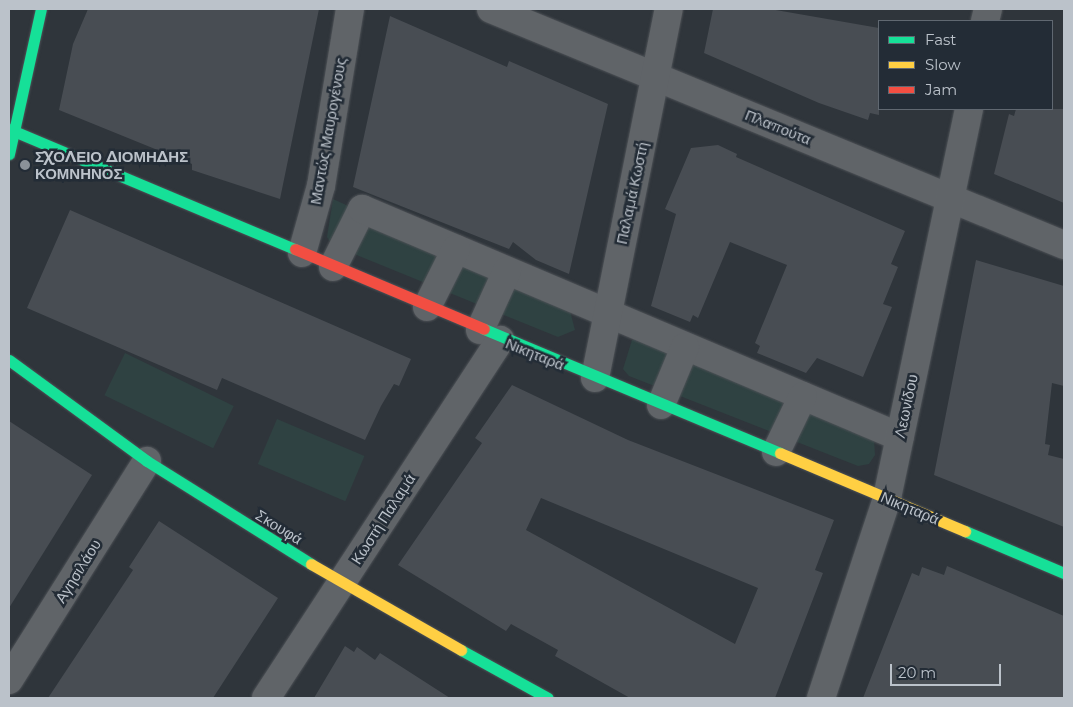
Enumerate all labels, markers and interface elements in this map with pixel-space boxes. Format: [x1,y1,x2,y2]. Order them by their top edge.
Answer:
legend [878,20,1053,110]
text: Fast [925,30,956,49]
text: Slow [925,55,961,74]
street label: Μαντώς Μαυρογένους [306,56,350,206]
text: Jam [925,80,957,99]
street label: Πλαπούτα [742,106,814,148]
street label: Παλαμά Κωστή [612,140,652,246]
place label: ΣΧΟΛΕΙΟ ΔΙΟΜΗΔΗΣ ΚΟΜΝΗΝΟΣ [35,147,188,182]
marker: ΣΧΟΛΕΙΟ ΔΙΟΜΗΔΗΣ ΚΟΜΝΗΝΟΣ [19,159,31,171]
street label: Νικηταρά [503,334,567,374]
street label: Λεωνίδου [890,373,922,439]
street label: Κωστή Παλαμά [347,470,419,568]
street label: Νικηταρά [878,488,942,528]
street label: Σκουφά [252,506,306,548]
street label: Αγησιλάου [51,536,105,606]
scale bar [893,654,1004,686]
text: 20 m [898,663,936,682]

